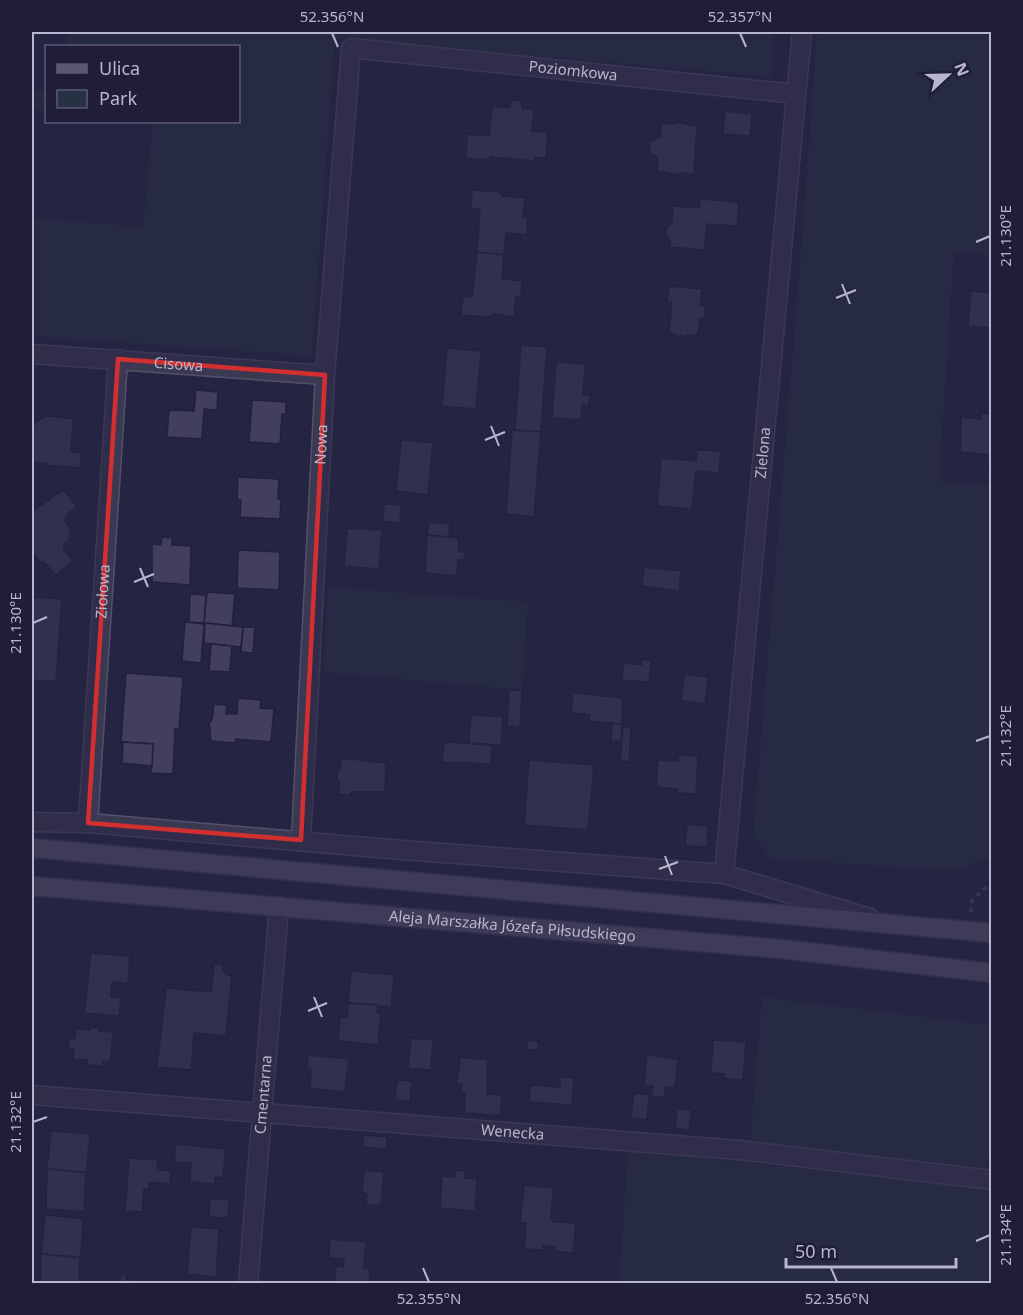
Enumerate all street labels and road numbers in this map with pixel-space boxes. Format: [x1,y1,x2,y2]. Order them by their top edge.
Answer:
street label: Poziomkowa [528,55,619,84]
street label: Cisowa [153,352,204,375]
street label: Nowa [309,424,331,465]
street label: Zielona [750,426,774,479]
street label: Ziołowa [90,564,114,619]
street label: Aleja Marszałka Józefa Piłsudskiego [388,905,637,946]
street label: Cmentarna [249,1054,276,1135]
street label: Wenecka [480,1119,545,1144]

